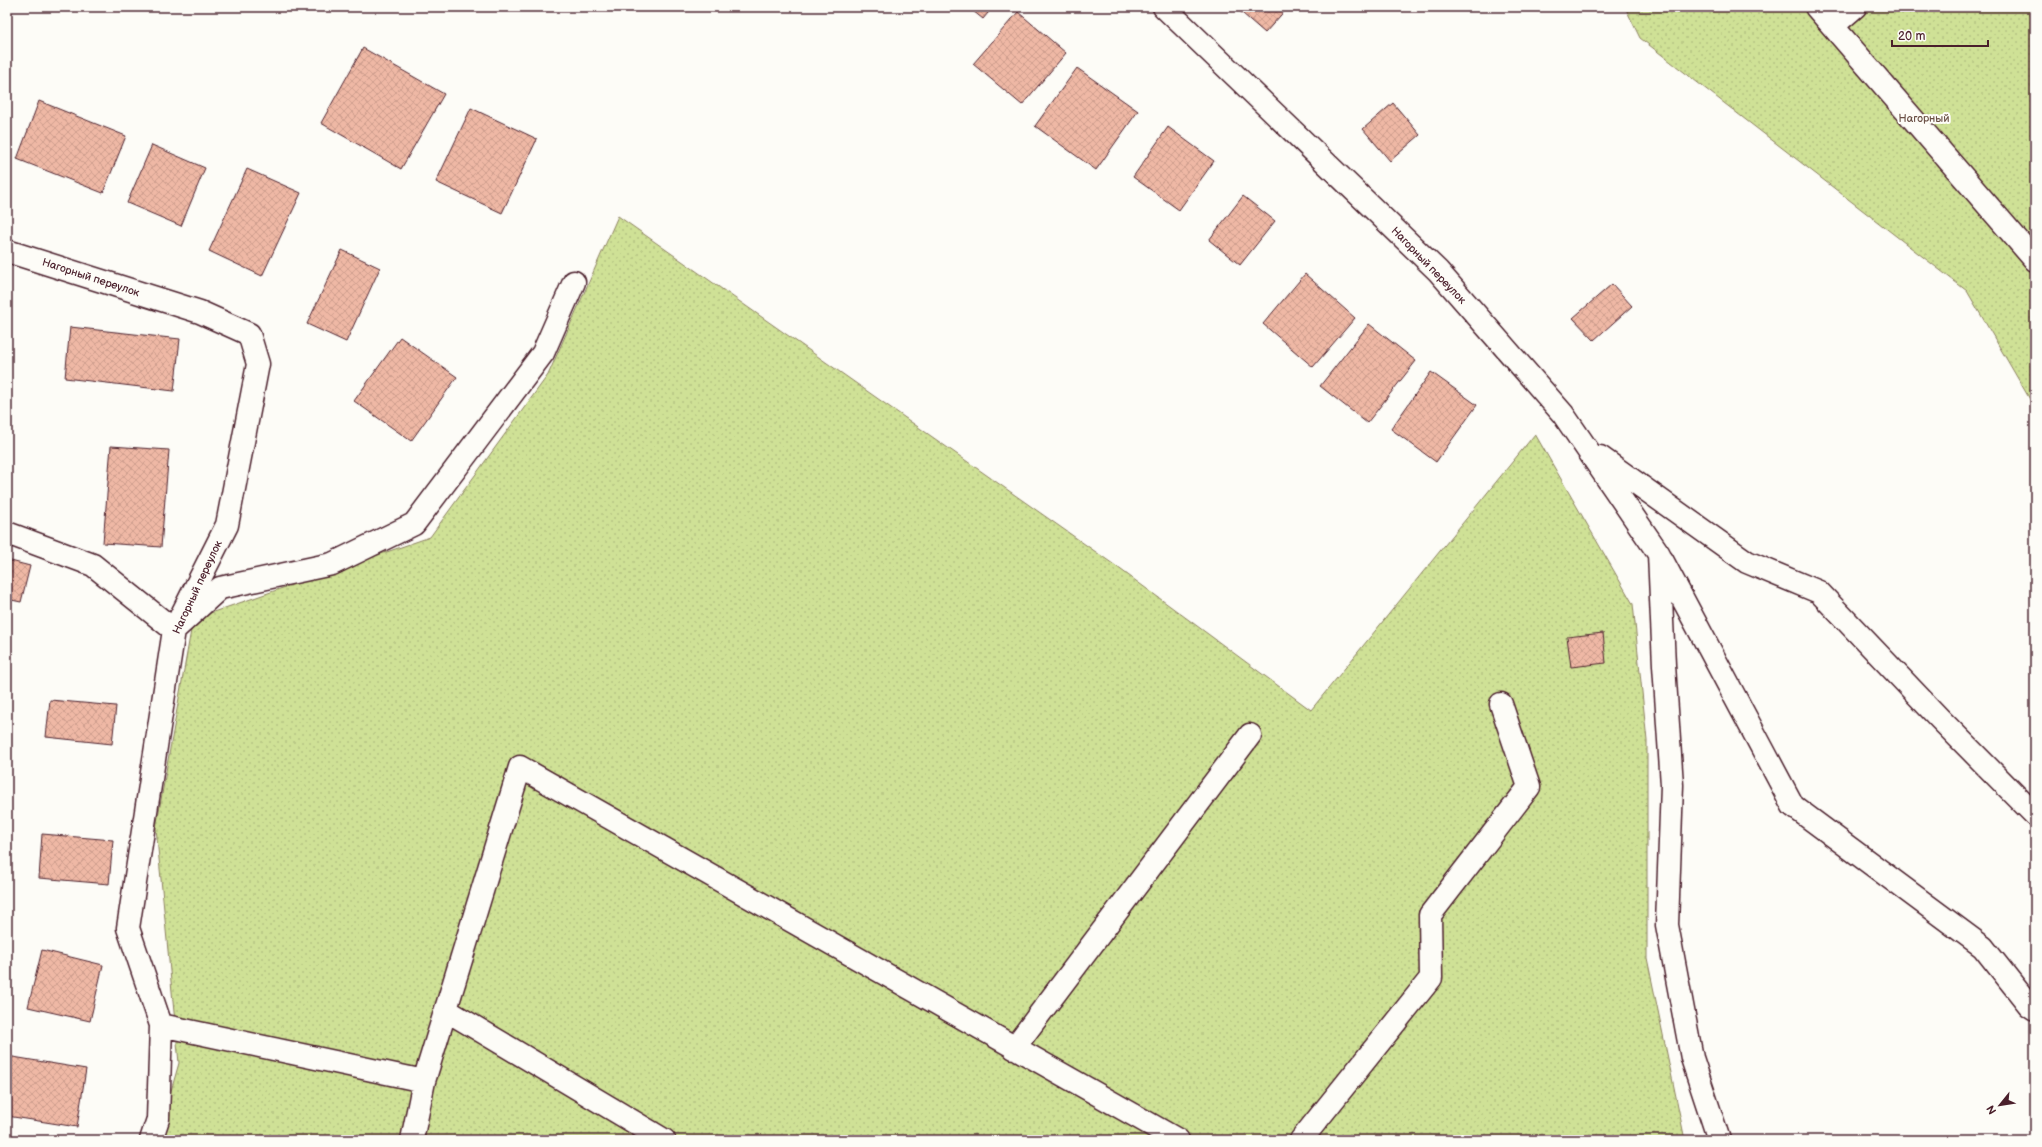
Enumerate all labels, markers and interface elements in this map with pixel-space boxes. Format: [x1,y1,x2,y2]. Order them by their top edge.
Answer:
scale bar [1892,22,1988,48]
text: 20 m [1898,29,1925,44]
park label: Нагорный [1898,112,1950,125]
street label: Нагорный переулок [1389,224,1469,307]
street label: Нагорный переулок [40,256,141,299]
street label: Нагорный переулок [170,538,225,636]
north arrow [1980,1085,2020,1125]
text: N [1984,1103,1999,1117]

